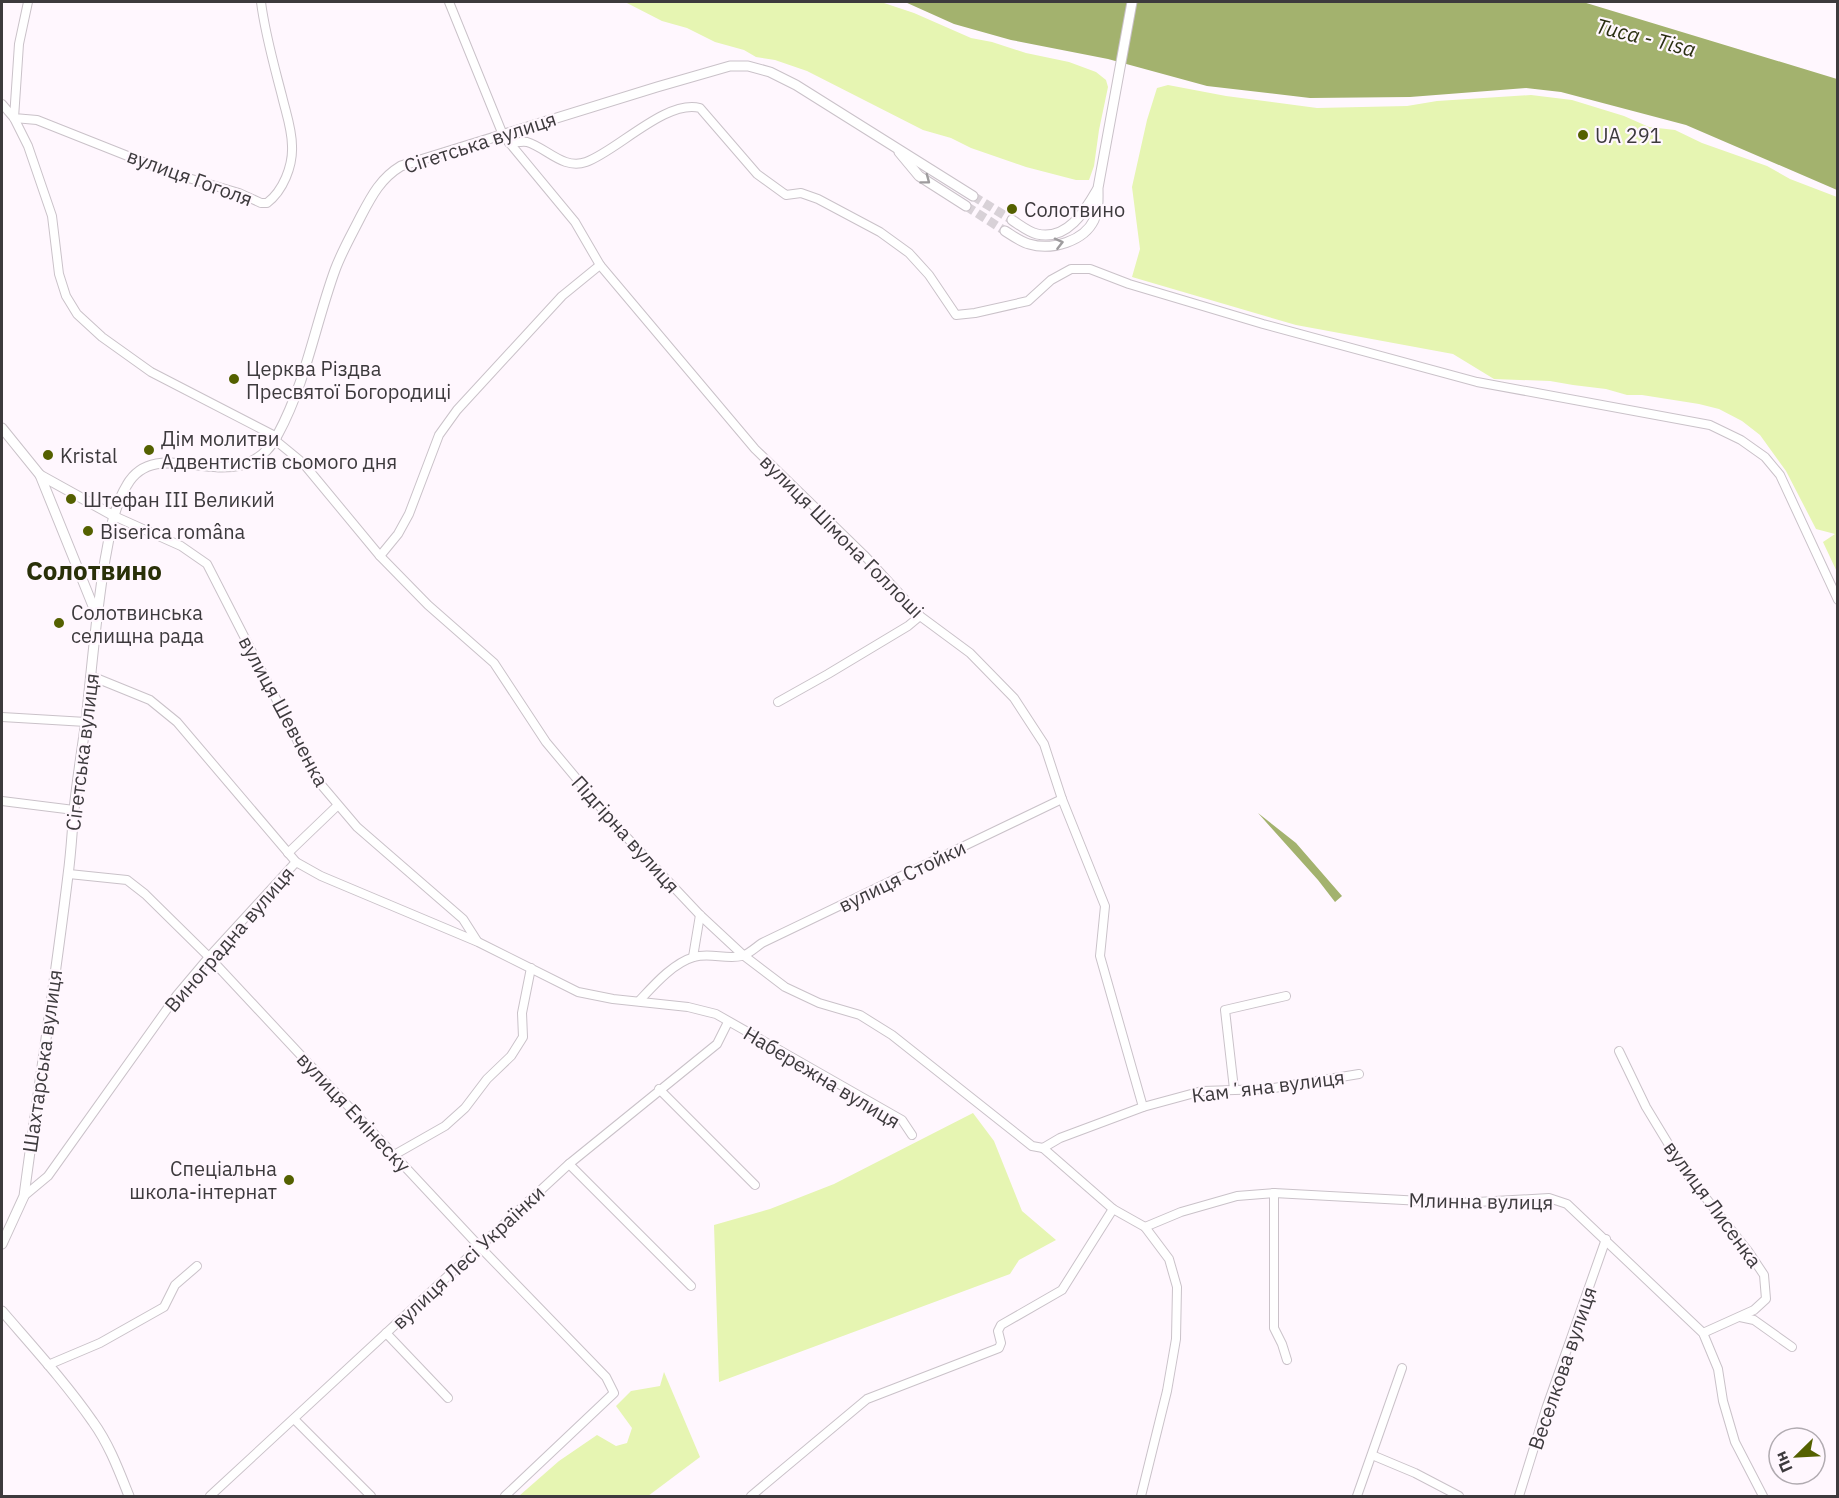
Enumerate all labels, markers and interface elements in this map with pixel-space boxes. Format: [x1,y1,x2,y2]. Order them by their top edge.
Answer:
water label: Тиса - Tisa [1593,11,1699,63]
street label: Сігетська вулиця [400,105,560,179]
place label: UA 291 [1595,122,1662,149]
marker: UA 291 [1576,128,1590,142]
street label: вулиця Гоголя [123,142,257,212]
one-way arrow [919,173,930,184]
place label: Солотвино [1024,196,1125,223]
marker: Солотвино [1005,202,1019,216]
one-way arrow [1054,238,1064,251]
place label: Церква Різдва Пресвятої Богородиці [246,355,451,405]
marker: Церква Різдва Пресвятої Богородиці [227,372,241,386]
place label: Дім молитви Адвентистів сьомого дня [161,425,397,475]
place label: Kristal [60,442,118,469]
marker: Дім молитви Адвентистів сьомого дня [142,443,156,457]
marker: Kristal [41,448,55,462]
street label: вулиця Шімона Голлоші [754,448,930,624]
place label: Штефан III Великий [83,486,275,513]
marker: Штефан III Великий [64,492,78,506]
place label: Biserica româna [100,518,246,545]
marker: Biserica româna [81,524,95,538]
district label: Солотвино [26,553,162,587]
place label: Солотвинська селищна рада [71,599,204,649]
marker: Солотвинська селищна рада [52,616,66,630]
street label: вулиця Шевченка [233,631,335,791]
street label: Сігетська вулиця [59,672,105,832]
street label: Підгірна вулиця [566,769,686,899]
street label: вулиця Стойки [834,834,970,918]
street label: Виноградна вулиця [158,860,300,1018]
street label: Шахтарська вулиця [16,968,68,1154]
street label: Набережна вулиця [739,1019,905,1135]
street label: вулиця Емінеску [291,1046,417,1178]
street label: Камʼяна вулиця [1190,1063,1346,1109]
street label: вулиця Лисенка [1658,1135,1768,1273]
place label: Спеціальна школа-інтернат [129,1155,278,1205]
marker: Спеціальна школа-інтернат [282,1173,296,1187]
street label: вулиця Лесі Українки [386,1179,550,1335]
street label: Млинна вулиця [1408,1186,1554,1216]
street label: Веселкова вулиця [1521,1283,1603,1453]
north arrow [1767,1426,1827,1486]
text: Пн [1770,1448,1797,1476]

